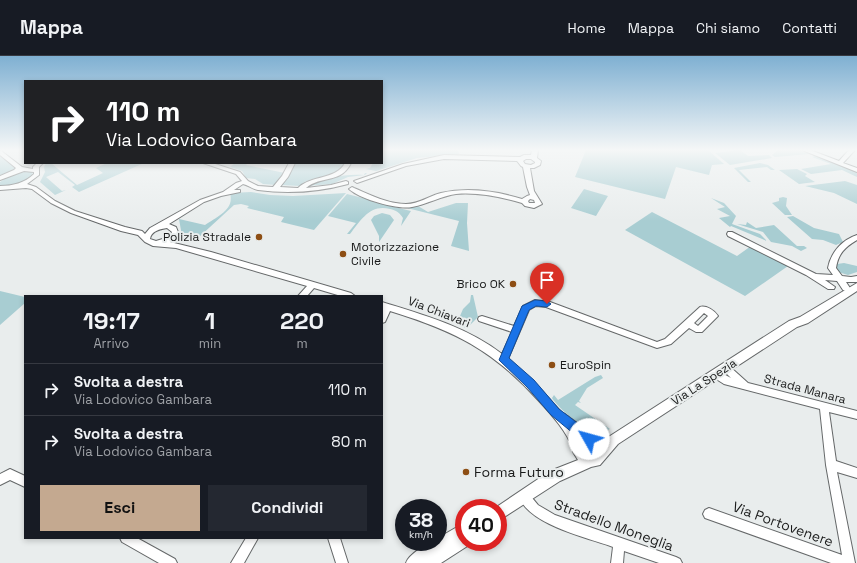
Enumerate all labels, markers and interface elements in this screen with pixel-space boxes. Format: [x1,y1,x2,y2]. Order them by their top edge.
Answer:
text: Mappa [20,15,83,40]
text: Home [568,19,606,37]
text: Mappa [628,19,674,37]
text: Chi siamo [696,19,760,37]
text: Contatti [782,19,837,37]
text: 110 m [106,93,180,129]
icon: right [40,96,92,148]
text: Via Lodovico Gambara [106,128,297,151]
place label: Polizia Stradale [163,229,251,245]
marker: Polizia Stradale [254,232,264,242]
place label: Motorizzazione Civile [351,239,439,269]
marker: Motorizzazione Civile [338,249,348,259]
pin [530,263,564,304]
icon: arrive [536,269,558,291]
place label: Brico OK [457,276,506,292]
marker: Brico OK [508,279,518,289]
street label: Via Chiavari [406,293,473,331]
text: 19:17 [83,305,140,336]
text: 1 [205,305,215,336]
text: 220 [280,305,324,336]
text: Arrivo [93,335,129,352]
text: min [199,335,221,352]
text: m [296,335,308,352]
street label: Via La Spezia [668,355,740,409]
place label: EuroSpin [560,357,611,373]
marker: EuroSpin [547,360,557,370]
street label: Strada Manara [762,370,848,408]
text: Svolta a destra [74,372,183,391]
icon: right [40,379,62,401]
text: 110 m [328,380,367,399]
text: Via Lodovico Gambara [74,391,212,408]
position arrow [568,418,610,460]
text: Svolta a destra [74,424,183,443]
icon: right [40,431,62,453]
text: 80 m [331,432,367,451]
text: Via Lodovico Gambara [74,443,212,460]
place label: Forma Futuro [474,463,564,481]
marker: Forma Futuro [461,467,471,477]
button: Esci [40,485,200,531]
button: Condividi [208,485,367,531]
street label: Stradello Moneglia [552,495,676,555]
street label: Via Portovenere [730,497,836,551]
speed limit sign: 40 [455,499,507,551]
text: 38 [409,507,433,533]
text: km/h [409,528,433,541]

